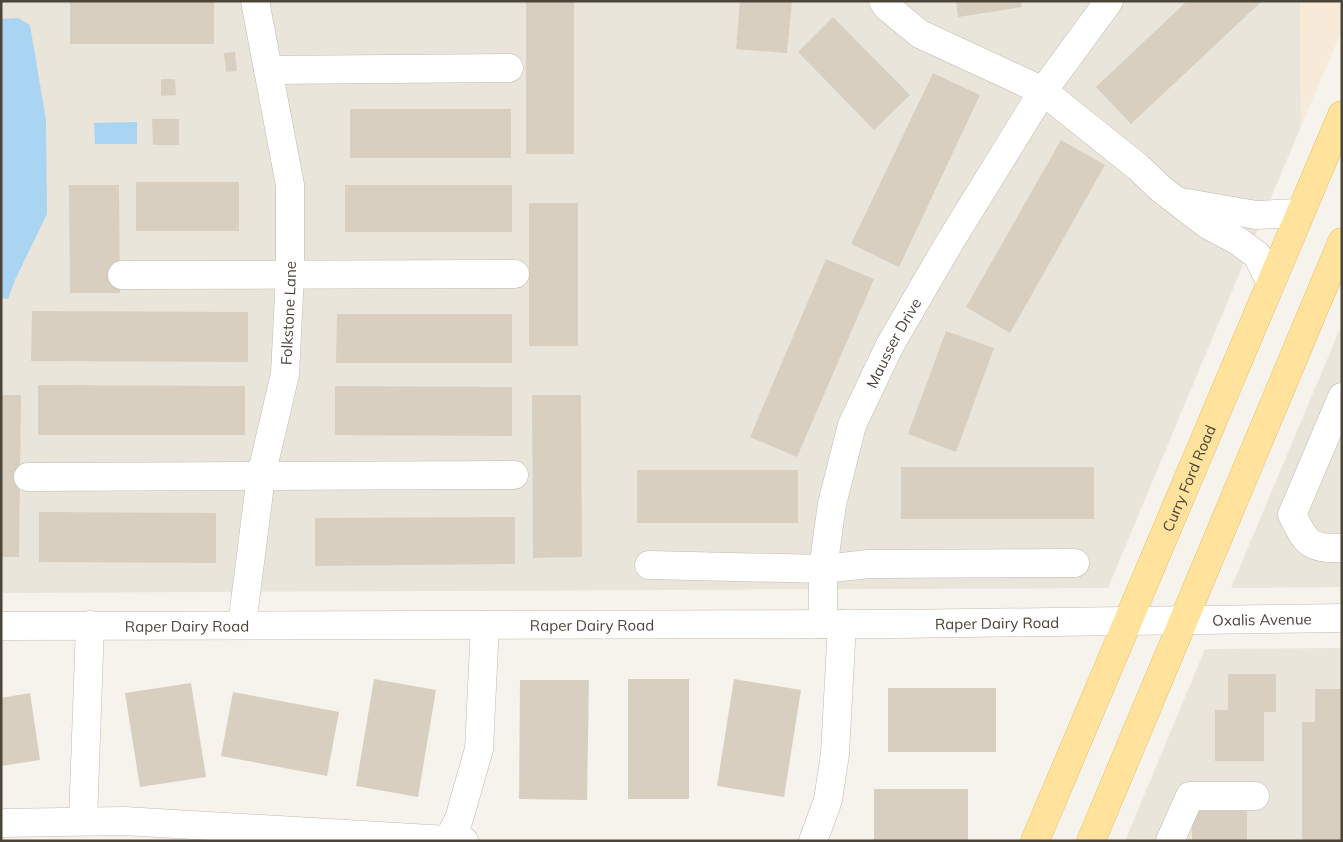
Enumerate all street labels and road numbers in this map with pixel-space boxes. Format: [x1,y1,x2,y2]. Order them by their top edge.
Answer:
street label: Folkstone Lane [276,261,300,366]
street label: Mausser Drive [862,294,925,391]
street label: Curry Ford Road [1158,422,1219,534]
street label: Oxalis Avenue [1212,609,1312,629]
street label: Raper Dairy Road [935,612,1059,633]
street label: Raper Dairy Road [530,615,654,634]
street label: Raper Dairy Road [125,616,249,635]

